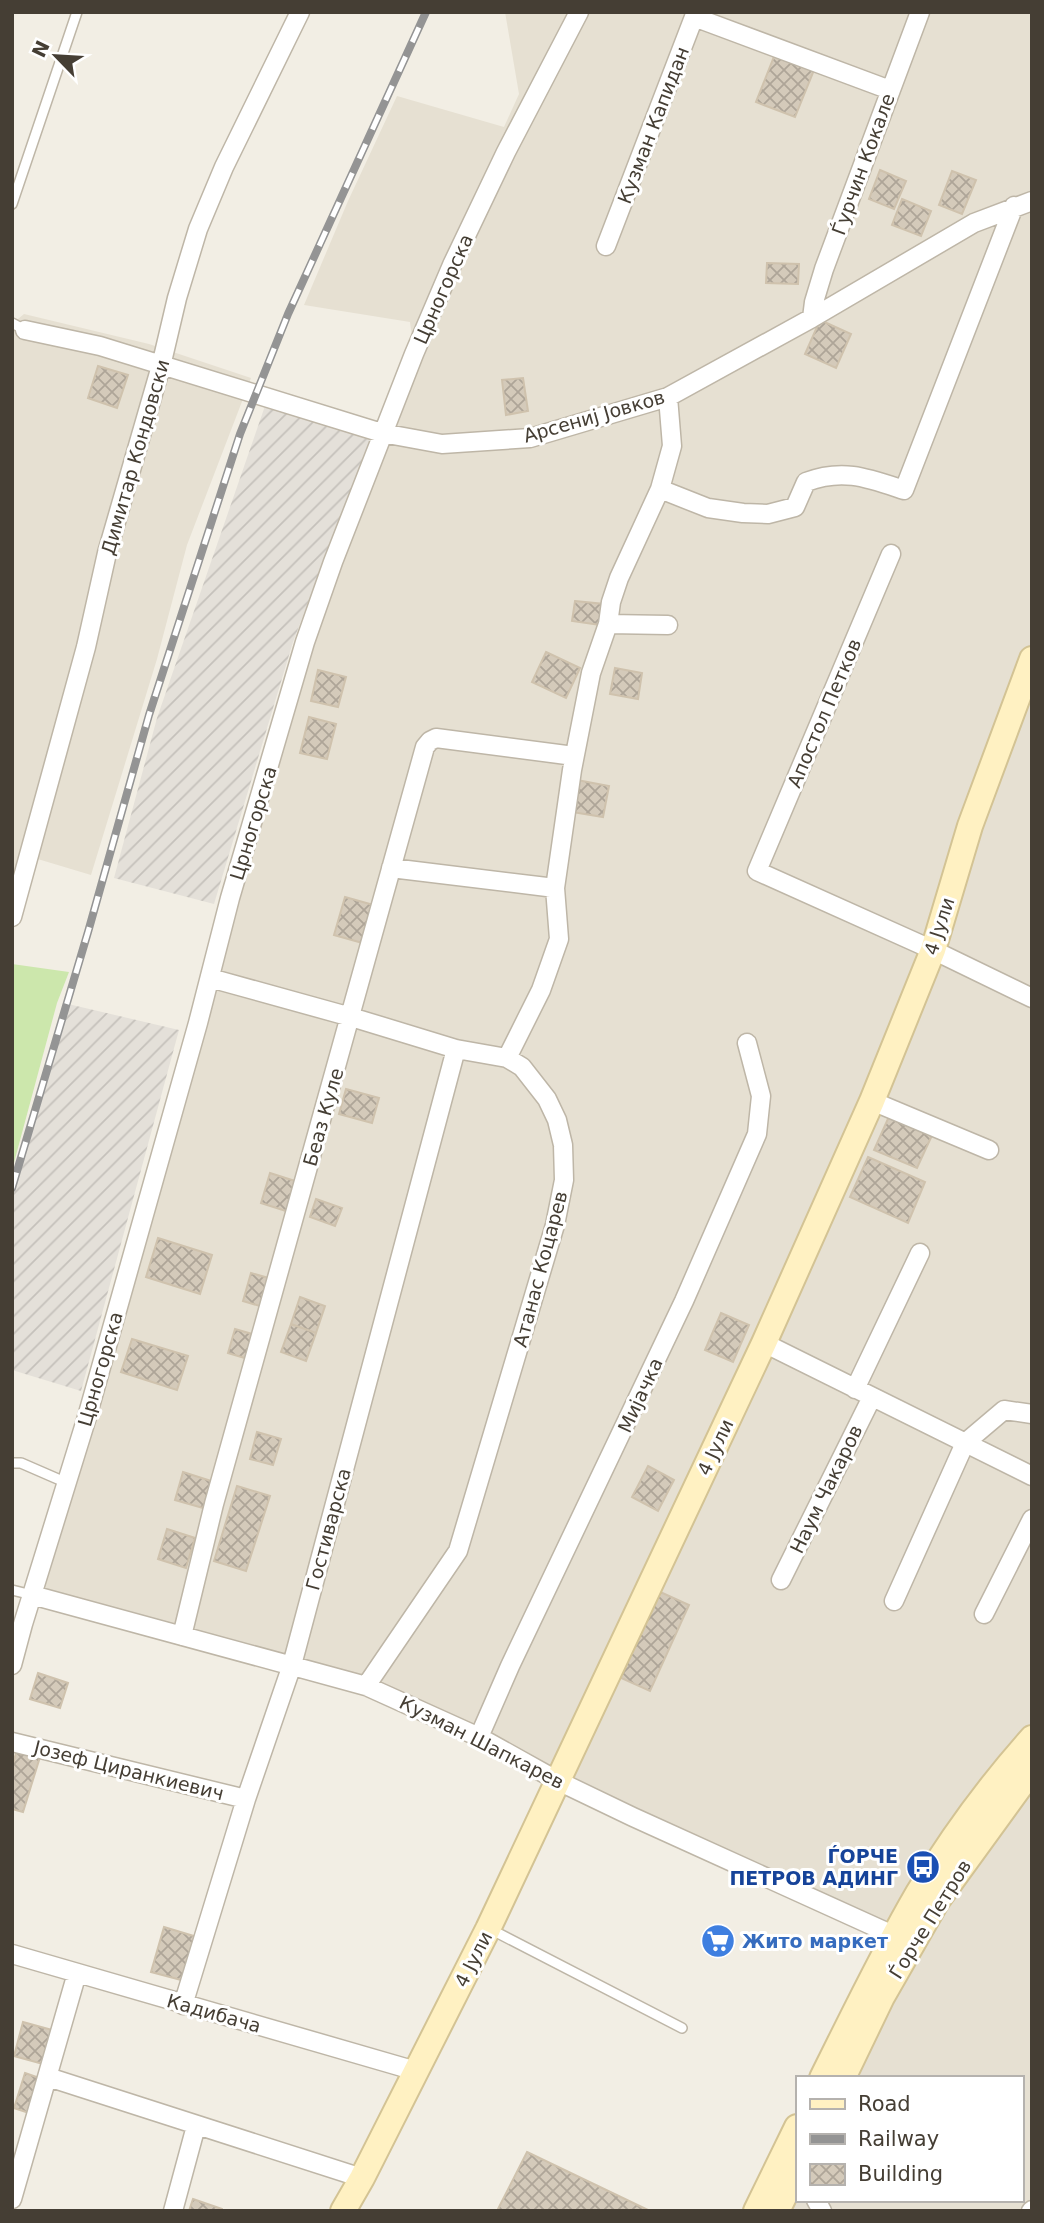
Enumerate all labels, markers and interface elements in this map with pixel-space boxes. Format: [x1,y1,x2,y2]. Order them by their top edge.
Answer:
north arrow [21,21,91,91]
text: N [27,37,54,61]
street label: Кузман Капидан [613,43,693,207]
street label: Ѓурчин Кокале [827,90,899,238]
street label: Црногорска [409,231,477,347]
street label: Димитар Кондовски [97,357,173,557]
street label: Арсениј Јовков [521,385,667,447]
street label: Апостол Петков [783,635,865,791]
street label: Црногорска [225,763,281,883]
street label: 4 Јули [919,894,959,958]
street label: Беаз Куле [298,1065,348,1169]
street label: Атанас Коцарев [509,1188,571,1350]
street label: Црногорска [73,1309,127,1429]
street label: Мијачка [613,1354,667,1436]
street label: 4 Јули [692,1415,738,1479]
street label: Наум Чакаров [785,1421,867,1557]
street label: Гостиварска [301,1466,355,1592]
street label: Кузман Шапкарев [396,1691,568,1793]
street label: Јозеф Циранкиевич [31,1736,226,1804]
place label: ЃОРЧЕ ПЕТРОВ АДИНГ [729,1845,898,1889]
bus stop icon: ЃОРЧЕ ПЕТРОВ АДИНГ [904,1848,942,1886]
street label: Ѓорче Петров [885,1855,975,1983]
supermarket icon: Жито маркет [699,1922,737,1960]
street label: 4 Јули [450,1928,496,1990]
place label: Жито маркет [742,1930,888,1952]
street label: Кадибача [164,1989,264,2037]
legend [796,2076,1023,2202]
text: Road [858,2092,911,2116]
text: Railway [858,2127,939,2151]
text: Building [858,2162,943,2186]

